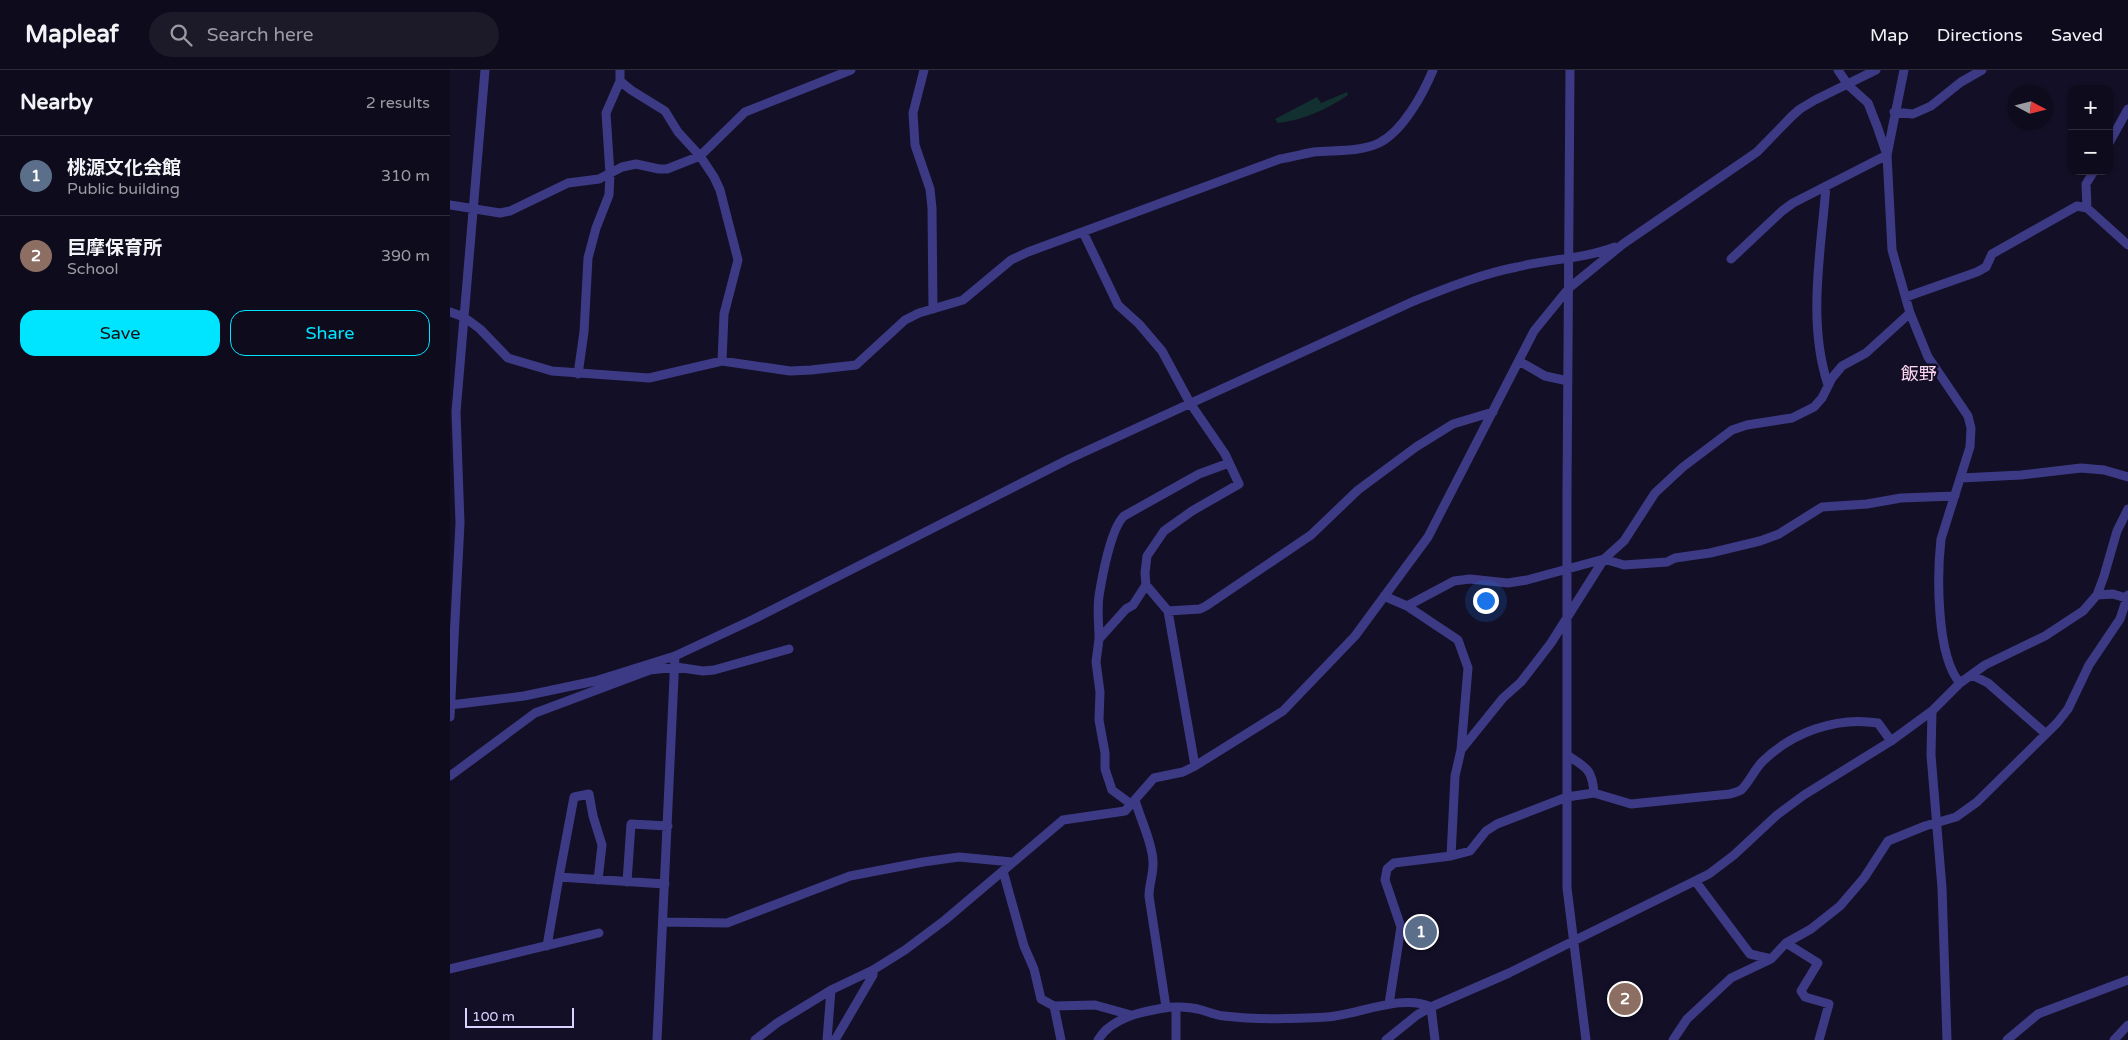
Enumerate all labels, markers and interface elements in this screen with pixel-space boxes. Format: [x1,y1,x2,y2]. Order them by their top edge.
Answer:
search box [149,12,499,57]
text: Mapleaf [25,20,119,49]
icon: search [167,21,195,49]
text: Search here [207,24,314,46]
text: Map [1870,24,1909,46]
text: Directions [1937,24,2023,46]
text: Saved [2051,24,2103,46]
north arrow [2008,85,2053,130]
map controls [2068,85,2113,175]
button: + [2068,85,2113,130]
text: Nearby [20,90,93,115]
text: 2 results [366,93,430,113]
button: − [2068,130,2113,175]
text: 桃源文化会館 [67,157,181,179]
text: 1 [31,166,41,186]
text: 310 m [381,166,430,186]
text: Public building [67,179,180,199]
text: 巨摩保育所 [67,237,162,259]
text: 2 [31,246,41,266]
text: 390 m [381,246,430,266]
text: School [67,259,119,279]
button: Save [20,310,220,356]
button: Share [230,310,430,356]
district label: 飯野 [1901,363,1937,385]
your location [1473,588,1499,614]
pin: 1 [1405,913,1437,951]
pin: 2 [1609,980,1641,1018]
scale bar [465,1005,574,1028]
text: 100 m [472,1008,515,1025]

